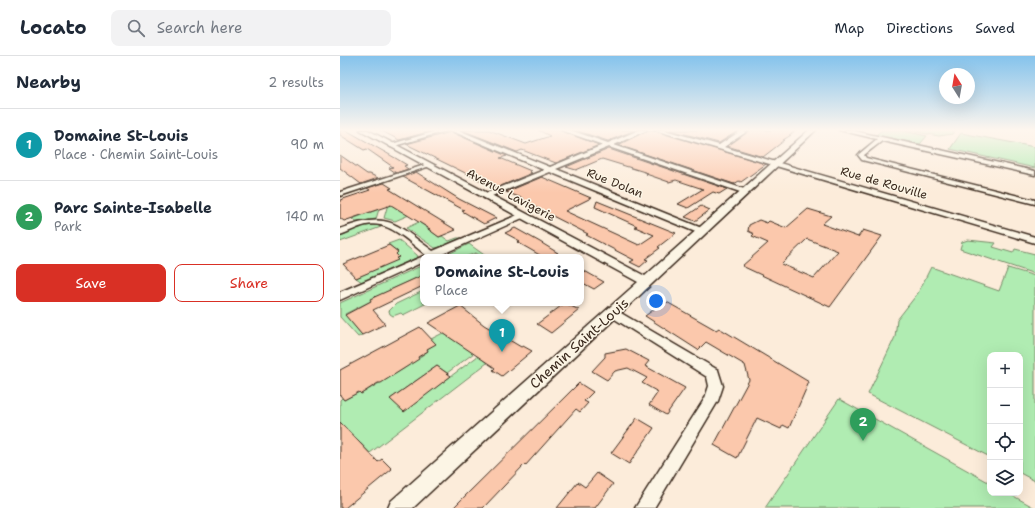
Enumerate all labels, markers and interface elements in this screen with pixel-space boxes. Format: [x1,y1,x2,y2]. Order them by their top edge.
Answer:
search box [111,10,391,46]
text: Locato [20,15,87,40]
icon: search [125,17,147,39]
text: Search here [157,18,242,38]
text: Map [835,19,865,37]
text: Directions [887,19,953,37]
text: Saved [975,19,1015,37]
north arrow [939,68,975,104]
text: Nearby [16,71,81,93]
text: 2 results [268,74,324,91]
text: Domaine St-Louis [54,126,188,146]
text: 1 [26,136,32,153]
text: 90 m [290,136,324,153]
text: Place · Chemin Saint-Louis [54,146,218,163]
street label: Rue de Rouville [839,163,930,203]
street label: Avenue Lavigerie [464,165,558,225]
street label: Rue Dolan [585,165,645,201]
text: Parc Sainte-Isabelle [54,198,212,218]
text: 2 [24,208,34,225]
text: 140 m [285,208,324,225]
text: Park [54,218,82,235]
popup [420,254,584,306]
text: Domaine St-Louis [435,262,569,282]
button: Save [16,264,166,302]
button: Share [174,264,324,302]
text: Place [435,282,468,299]
your location [646,291,666,311]
street label: Chemin Saint-Louis [526,294,632,392]
pin: 1 [489,319,515,352]
map controls [987,352,1023,496]
button: + [987,352,1023,388]
button: − [987,388,1023,424]
pin: 2 [850,408,876,441]
button: locate [987,424,1023,460]
button: layers [987,460,1023,496]

